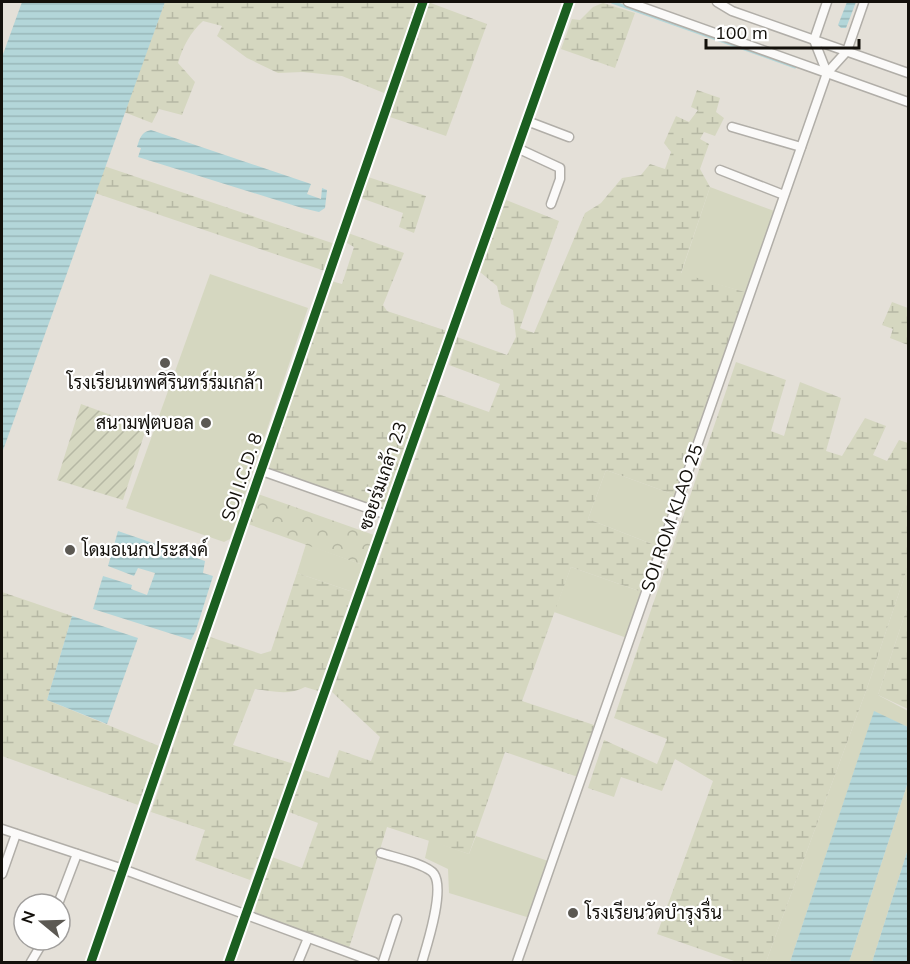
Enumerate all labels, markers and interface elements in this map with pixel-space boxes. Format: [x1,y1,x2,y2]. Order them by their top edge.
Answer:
scale bar [706,12,859,50]
text: 100 m [715,21,768,44]
marker: โรงเรียนเทพศิรินทร์ร่มเกล้า [158,356,172,370]
place label: โรงเรียนเทพศิรินทร์ร่มเกล้า [66,370,263,394]
place label: สนามฟุตบอล [96,411,194,435]
marker: สนามฟุตบอล [199,416,213,430]
street label: ซอยร่มเกล้า 23 [353,419,412,533]
street label: SOI I.C.D. 8 [216,430,267,524]
street label: SOI ROM KLAO 25 [635,441,708,595]
place label: โดมอเนกประสงค์ [81,537,208,561]
marker: โดมอเนกประสงค์ [63,543,77,557]
north arrow [12,892,72,952]
place label: โรงเรียนวัดบำรุงรื่น [584,897,722,925]
marker: โรงเรียนวัดบำรุงรื่น [566,906,580,920]
text: N [16,908,39,926]

